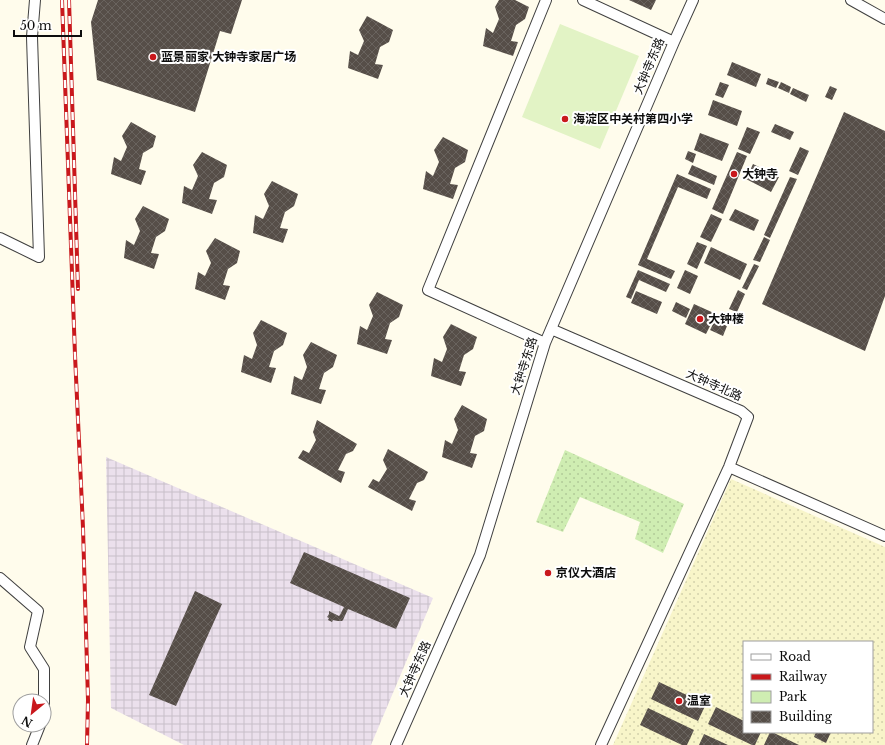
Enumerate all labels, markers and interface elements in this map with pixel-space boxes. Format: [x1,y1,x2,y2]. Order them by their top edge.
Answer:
scale bar [14,12,81,38]
text: 50 m [20,18,52,33]
street label: 大钟寺东路 [630,35,667,96]
place label: 蓝景丽家 大钟寺家居广场 [161,49,296,64]
marker: 蓝景丽家 大钟寺家居广场 [148,52,158,62]
place label: 海淀区中关村第四小学 [573,111,693,126]
marker: 海淀区中关村第四小学 [560,114,570,124]
place label: 大钟寺 [742,166,778,181]
marker: 大钟寺 [729,169,739,179]
place label: 大钟楼 [708,311,744,326]
marker: 大钟楼 [695,314,705,324]
street label: 大钟寺东路 [507,335,540,397]
street label: 大钟寺北路 [684,365,745,404]
place label: 京仪大酒店 [556,565,616,580]
marker: 京仪大酒店 [543,568,553,578]
street label: 大钟寺东路 [395,638,434,699]
legend [743,641,873,733]
text: Road [779,649,811,664]
text: Railway [779,669,828,684]
text: Park [779,689,807,704]
north arrow [12,693,52,733]
place label: 温室 [687,693,711,708]
marker: 温室 [674,696,684,706]
text: Building [779,709,833,724]
text: N [19,713,35,730]

